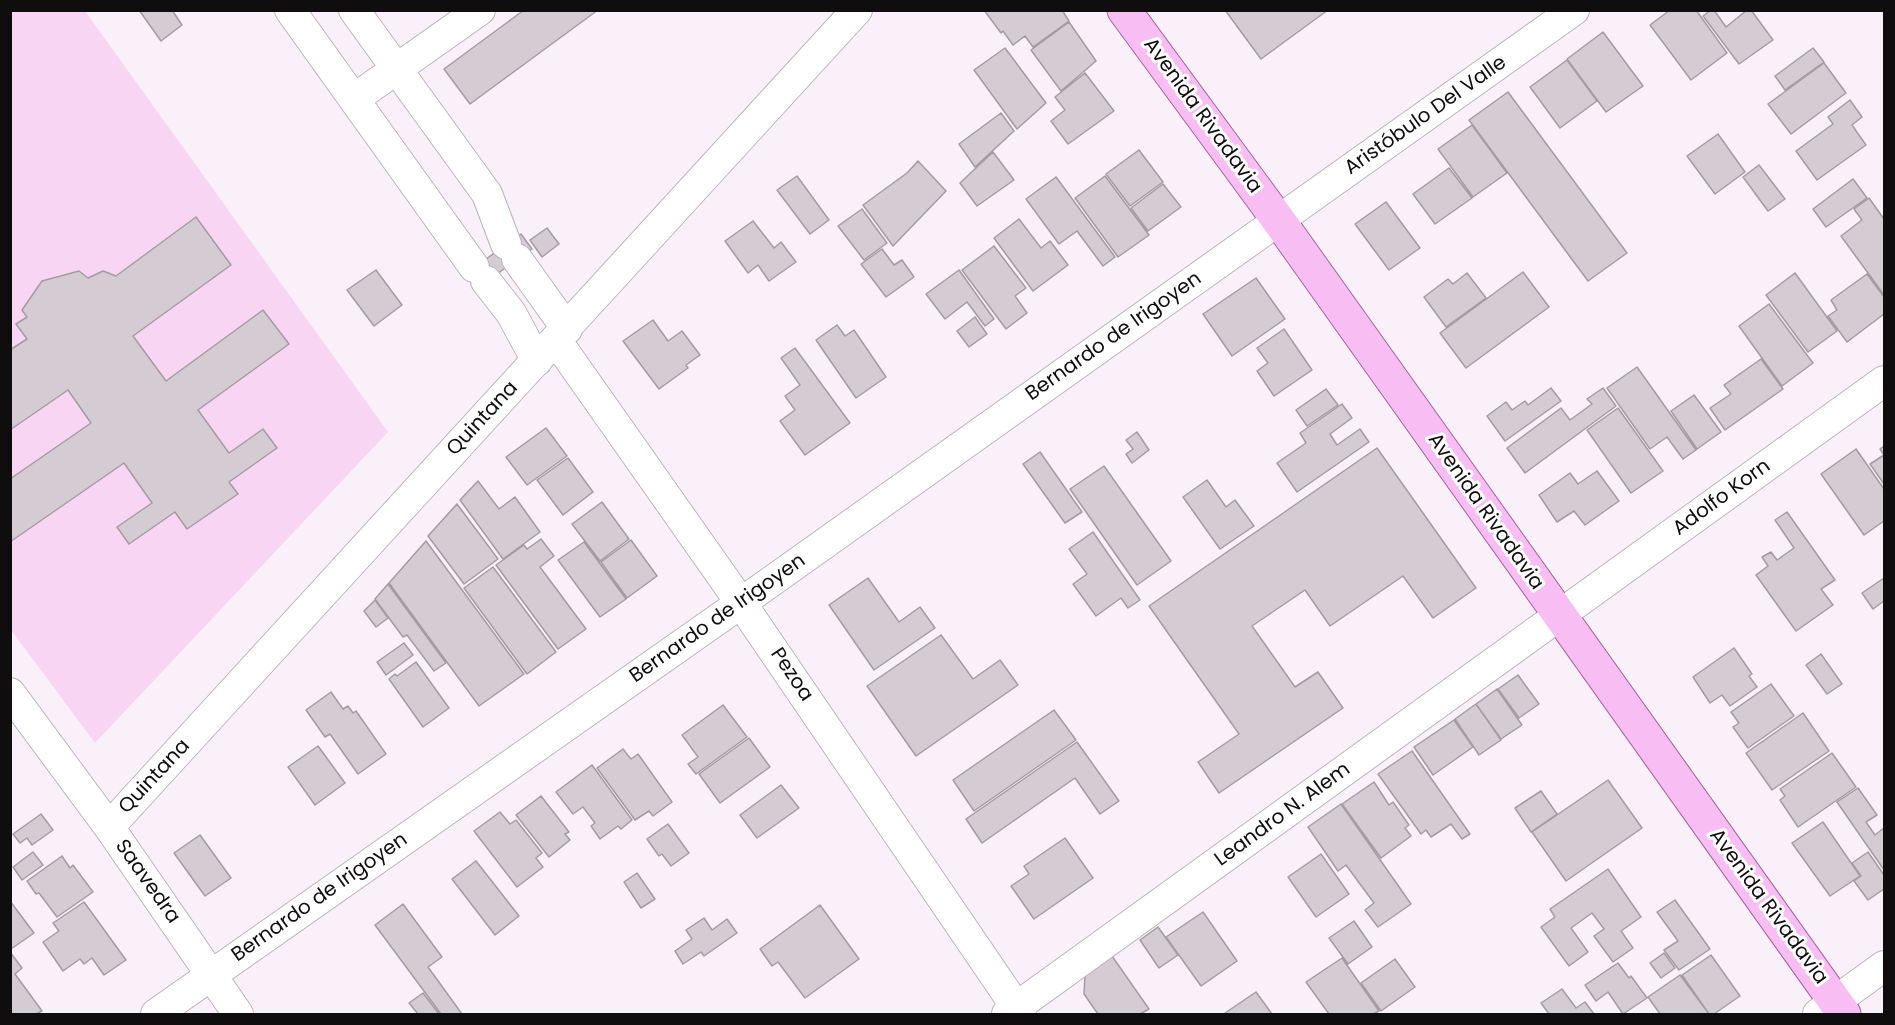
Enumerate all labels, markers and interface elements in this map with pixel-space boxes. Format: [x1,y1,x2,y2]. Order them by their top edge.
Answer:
street label: Avenida Rivadavia [1138,34,1266,198]
street label: Aristóbulo Del Valle [1341,51,1511,181]
street label: Bernardo de Irigoyen [1022,267,1206,407]
street label: Quintana [442,377,524,461]
street label: Avenida Rivadavia [1422,429,1548,595]
street label: Adolfo Korn [1669,455,1775,541]
street label: Bernardo de Irigoyen [626,549,810,689]
street label: Pezoa [764,644,818,706]
street label: Quintana [114,735,196,819]
street label: Leandro N. Alem [1211,758,1355,872]
street label: Avenida Rivadavia [1704,825,1832,989]
street label: Bernardo de Irigoyen [228,828,412,968]
street label: Saavedra [109,835,185,929]

